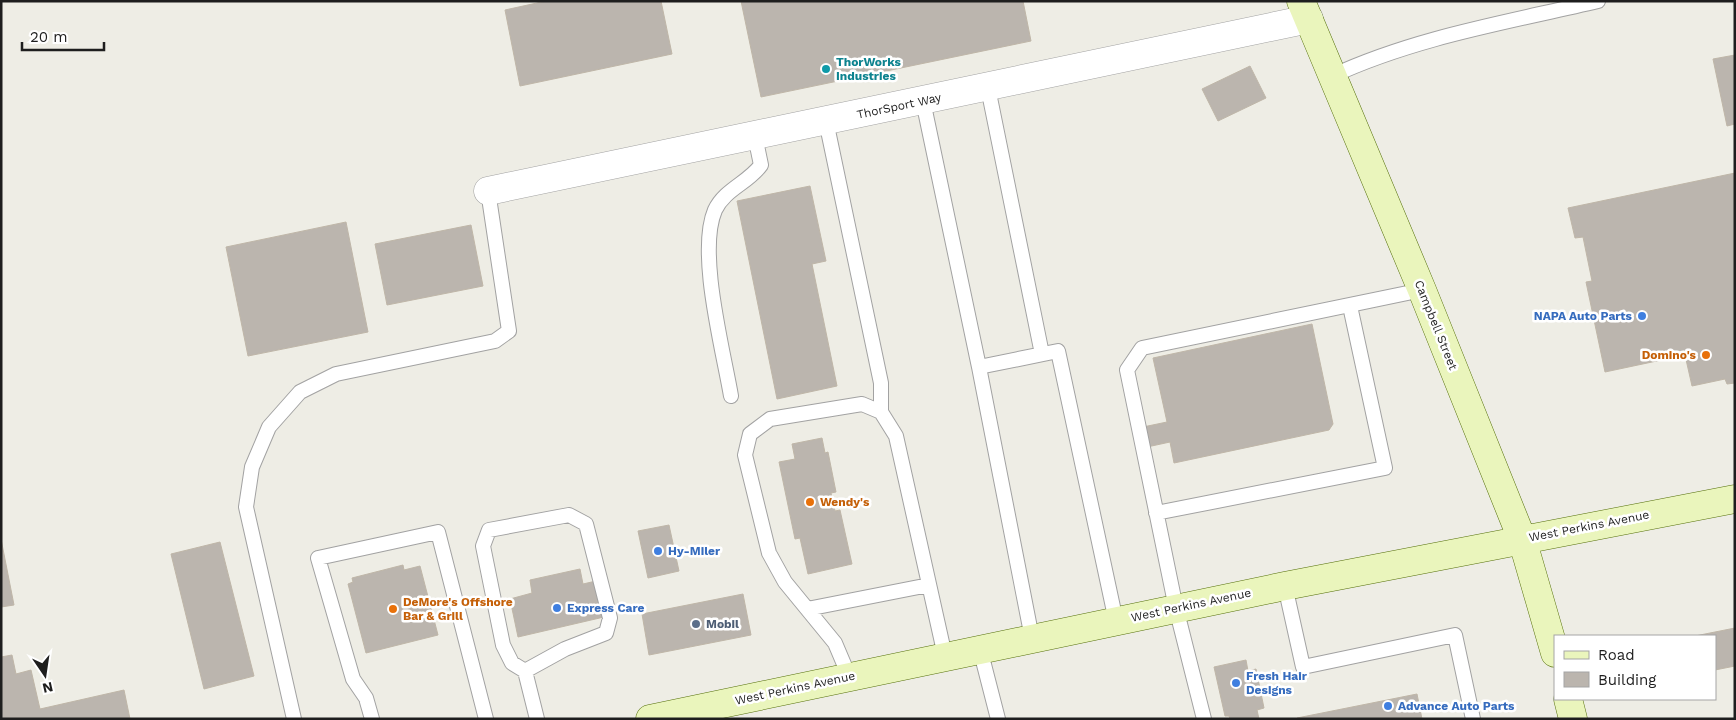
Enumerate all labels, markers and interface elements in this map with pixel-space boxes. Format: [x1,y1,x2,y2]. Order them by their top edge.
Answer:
scale bar [22,20,105,52]
text: 20 m [30,28,68,46]
place label: ThorWorks Industries [836,55,902,83]
marker: ThorWorks Industries [820,63,832,75]
street label: ThorSport Way [856,90,943,122]
street label: Campbell Street [1412,278,1460,372]
place label: NAPA Auto Parts [1534,309,1633,323]
marker: NAPA Auto Parts [1636,310,1648,322]
place label: Domino's [1642,348,1697,362]
marker: Domino's [1700,349,1712,361]
place label: Wendy's [820,495,870,509]
marker: Wendy's [804,496,816,508]
street label: West Perkins Avenue [1528,507,1650,545]
place label: Hy-Miler [668,544,721,558]
marker: Hy-Miler [652,545,664,557]
street label: West Perkins Avenue [1130,585,1252,625]
place label: DeMore's Offshore Bar & Grill [403,595,513,623]
place label: Express Care [567,601,645,615]
marker: Express Care [551,602,563,614]
marker: DeMore's Offshore Bar & Grill [387,603,399,615]
place label: Mobil [706,617,739,631]
marker: Mobil [690,618,702,630]
legend [1554,635,1716,700]
text: Road [1598,646,1635,664]
north arrow [20,650,70,700]
street label: West Perkins Avenue [734,668,856,708]
place label: Fresh Hair Designs [1246,669,1308,697]
text: Building [1598,671,1656,689]
marker: Fresh Hair Designs [1230,677,1242,689]
text: N [41,679,55,697]
place label: Advance Auto Parts [1398,699,1515,713]
marker: Advance Auto Parts [1382,700,1394,712]

